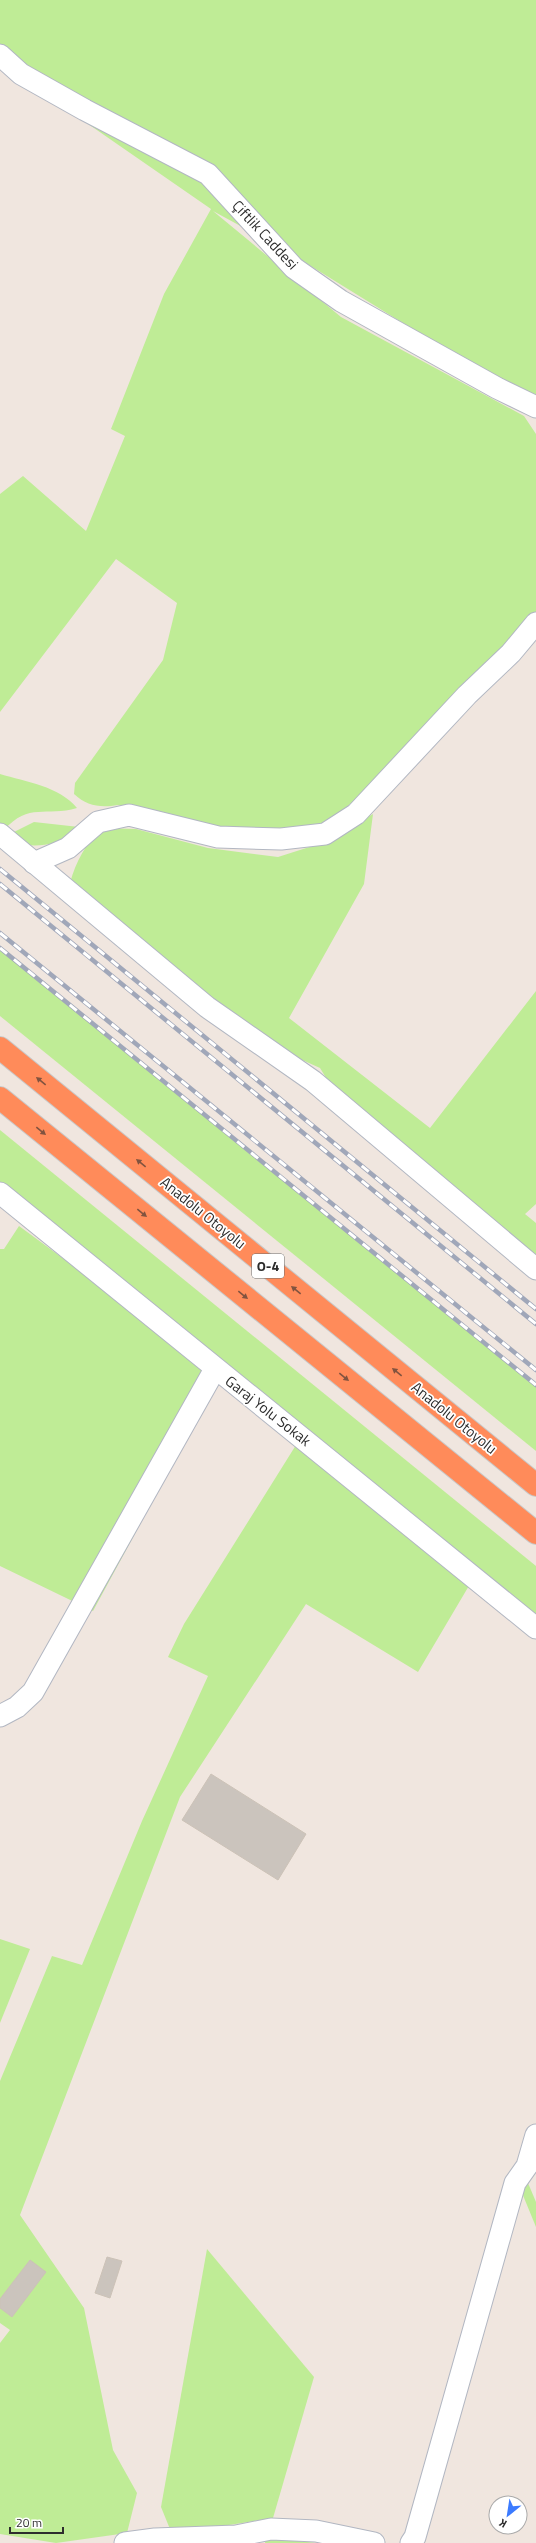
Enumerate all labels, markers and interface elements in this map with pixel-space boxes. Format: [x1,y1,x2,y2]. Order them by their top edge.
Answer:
street label: Çiftlik Caddesi [227,195,304,275]
one-way arrow [35,1077,46,1086]
one-way arrow [36,1127,47,1136]
one-way arrow [136,1159,147,1168]
street label: Anadolu Otoyolu [155,1171,251,1254]
one-way arrow [137,1209,147,1218]
road number: O-4 [252,1254,284,1278]
one-way arrow [291,1285,302,1294]
one-way arrow [237,1291,248,1300]
one-way arrow [392,1367,403,1376]
street label: Garaj Yolu Sokak [220,1370,316,1452]
one-way arrow [338,1373,349,1382]
street label: Anadolu Otoyolu [406,1376,502,1459]
north arrow [488,2495,528,2535]
scale bar [10,2509,63,2535]
text: 20 m [16,2513,42,2532]
text: K [496,2515,510,2532]

